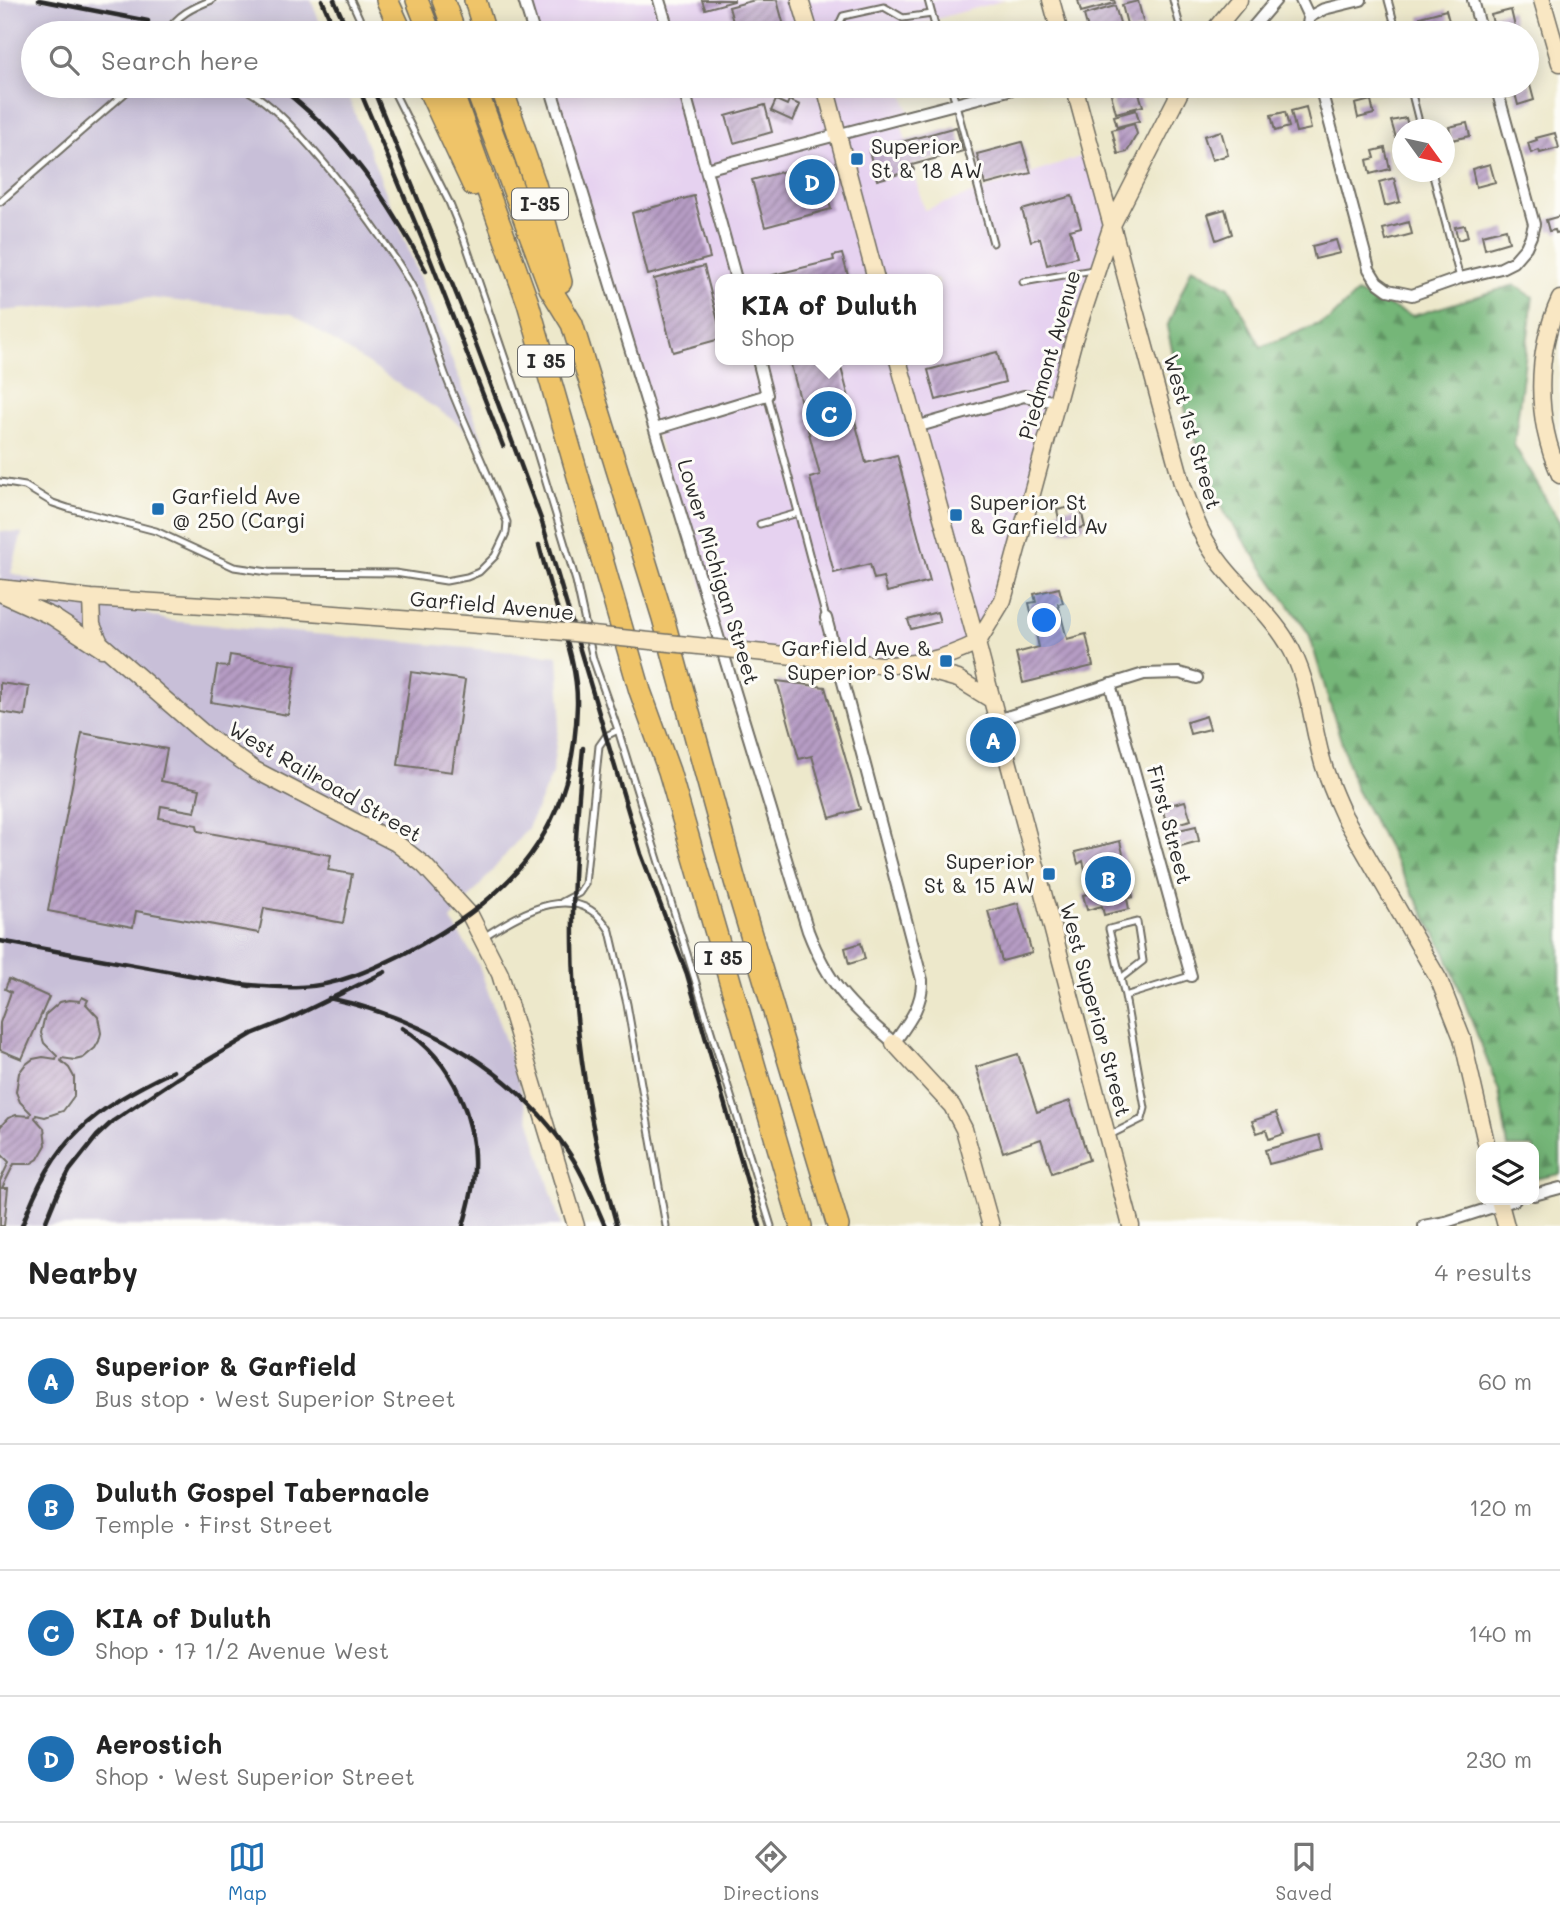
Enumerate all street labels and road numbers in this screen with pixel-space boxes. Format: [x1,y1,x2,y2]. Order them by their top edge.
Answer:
road number: I-35 [512,188,568,220]
street label: Piedmont Avenue [1011,267,1086,442]
road number: I 35 [518,346,574,376]
street label: West 1st Street [1158,351,1228,512]
street label: Lower Michigan Street [672,456,767,688]
street label: Garfield Avenue [409,584,575,625]
street label: West Railroad Street [224,714,427,847]
street label: First Street [1142,762,1199,887]
street label: West Superior Street [1055,900,1138,1120]
road number: I 35 [695,942,751,974]

